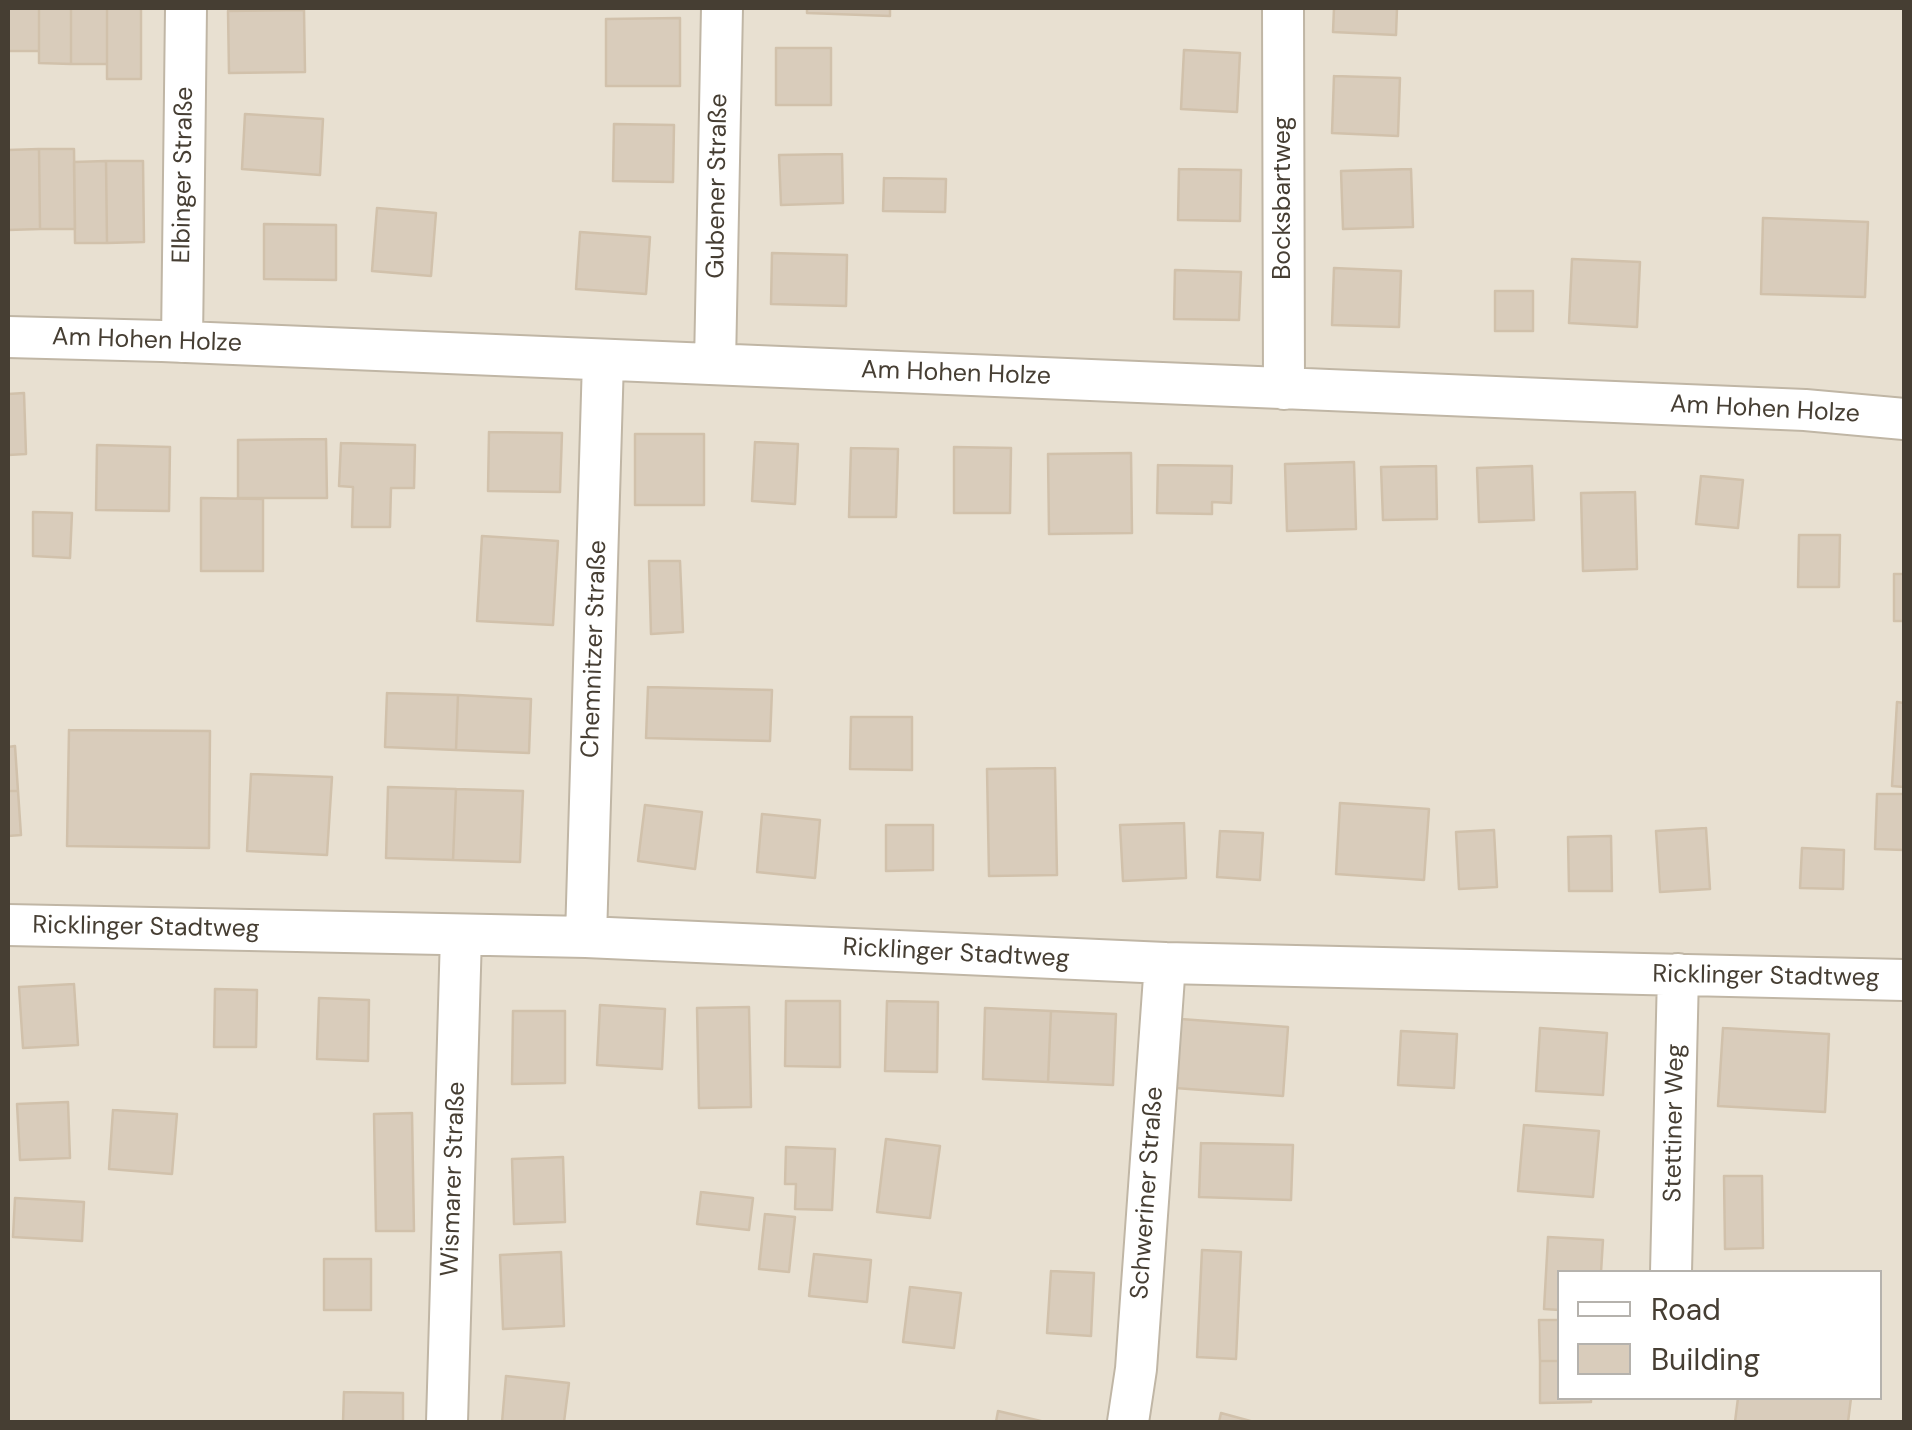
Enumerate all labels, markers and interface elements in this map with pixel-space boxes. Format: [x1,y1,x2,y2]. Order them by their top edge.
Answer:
street label: Elbinger Straße [167,86,201,264]
street label: Gubener Straße [701,93,735,279]
street label: Bocksbartweg [1268,116,1298,280]
street label: Am Hohen Holze [52,323,242,359]
street label: Am Hohen Holze [861,356,1051,392]
street label: Am Hohen Holze [1669,390,1861,430]
street label: Chemnitzer Straße [576,540,614,758]
street label: Ricklinger Stadtweg [32,911,260,945]
street label: Ricklinger Stadtweg [842,933,1070,975]
street label: Ricklinger Stadtweg [1652,960,1880,994]
street label: Stettiner Weg [1659,1043,1691,1203]
street label: Wismarer Straße [436,1081,472,1277]
street label: Schweriner Straße [1126,1086,1170,1300]
legend [1557,1270,1882,1400]
text: Road [1651,1290,1721,1329]
text: Building [1651,1340,1760,1379]

